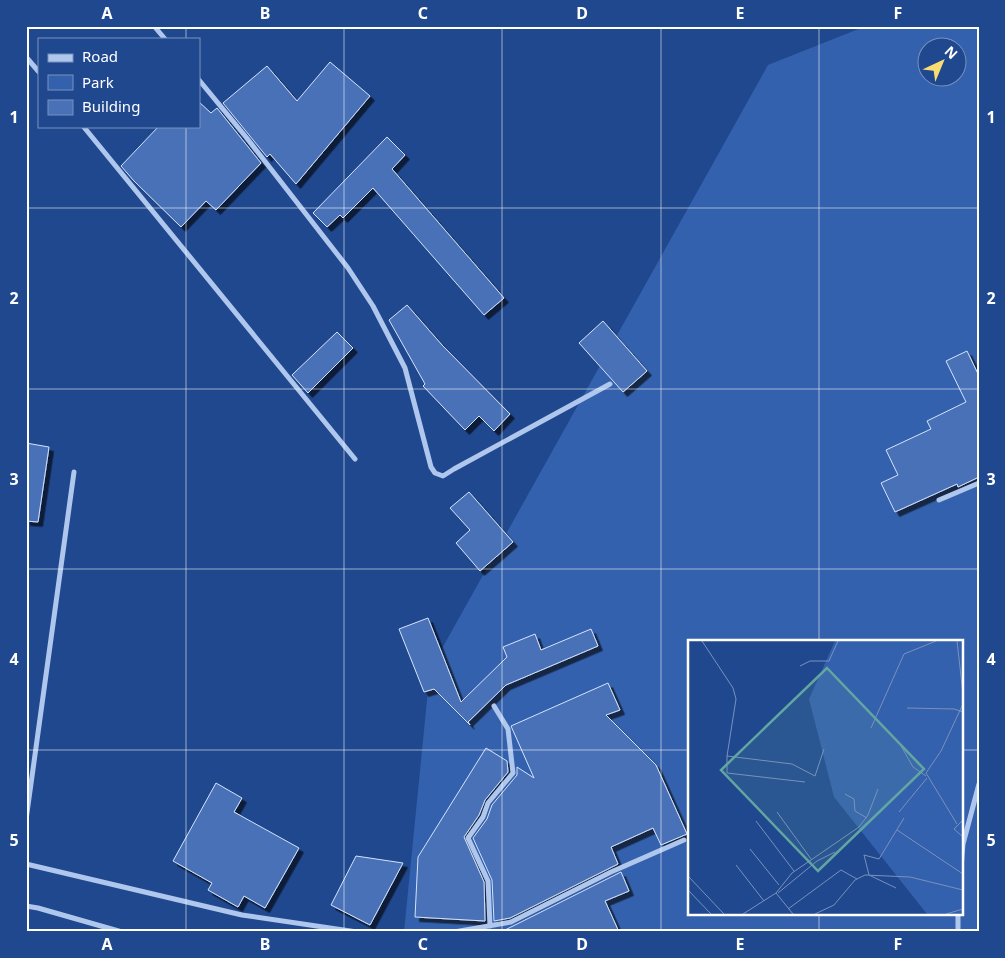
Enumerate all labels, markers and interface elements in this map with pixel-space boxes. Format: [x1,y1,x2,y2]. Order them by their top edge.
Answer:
text: A [101,2,113,24]
text: B [260,2,270,24]
text: C [418,2,428,24]
text: D [576,2,588,24]
text: E [736,2,745,24]
text: F [894,2,902,24]
legend [38,38,200,128]
north arrow [918,38,968,88]
text: N [941,41,962,63]
text: Road [82,46,118,66]
text: Park [82,72,114,92]
text: Building [82,96,140,116]
text: 1 [9,106,19,128]
text: 1 [986,106,996,128]
text: 2 [9,287,19,309]
text: 2 [986,287,996,309]
text: 3 [9,468,19,490]
text: 3 [986,468,996,490]
inset map [688,640,962,916]
text: 4 [9,648,19,670]
text: 4 [986,648,996,670]
text: 5 [9,829,19,851]
text: 5 [986,829,996,851]
text: A [101,933,113,955]
text: B [260,933,270,955]
text: C [418,933,428,955]
text: D [576,933,588,955]
text: E [736,933,745,955]
text: F [894,933,902,955]

